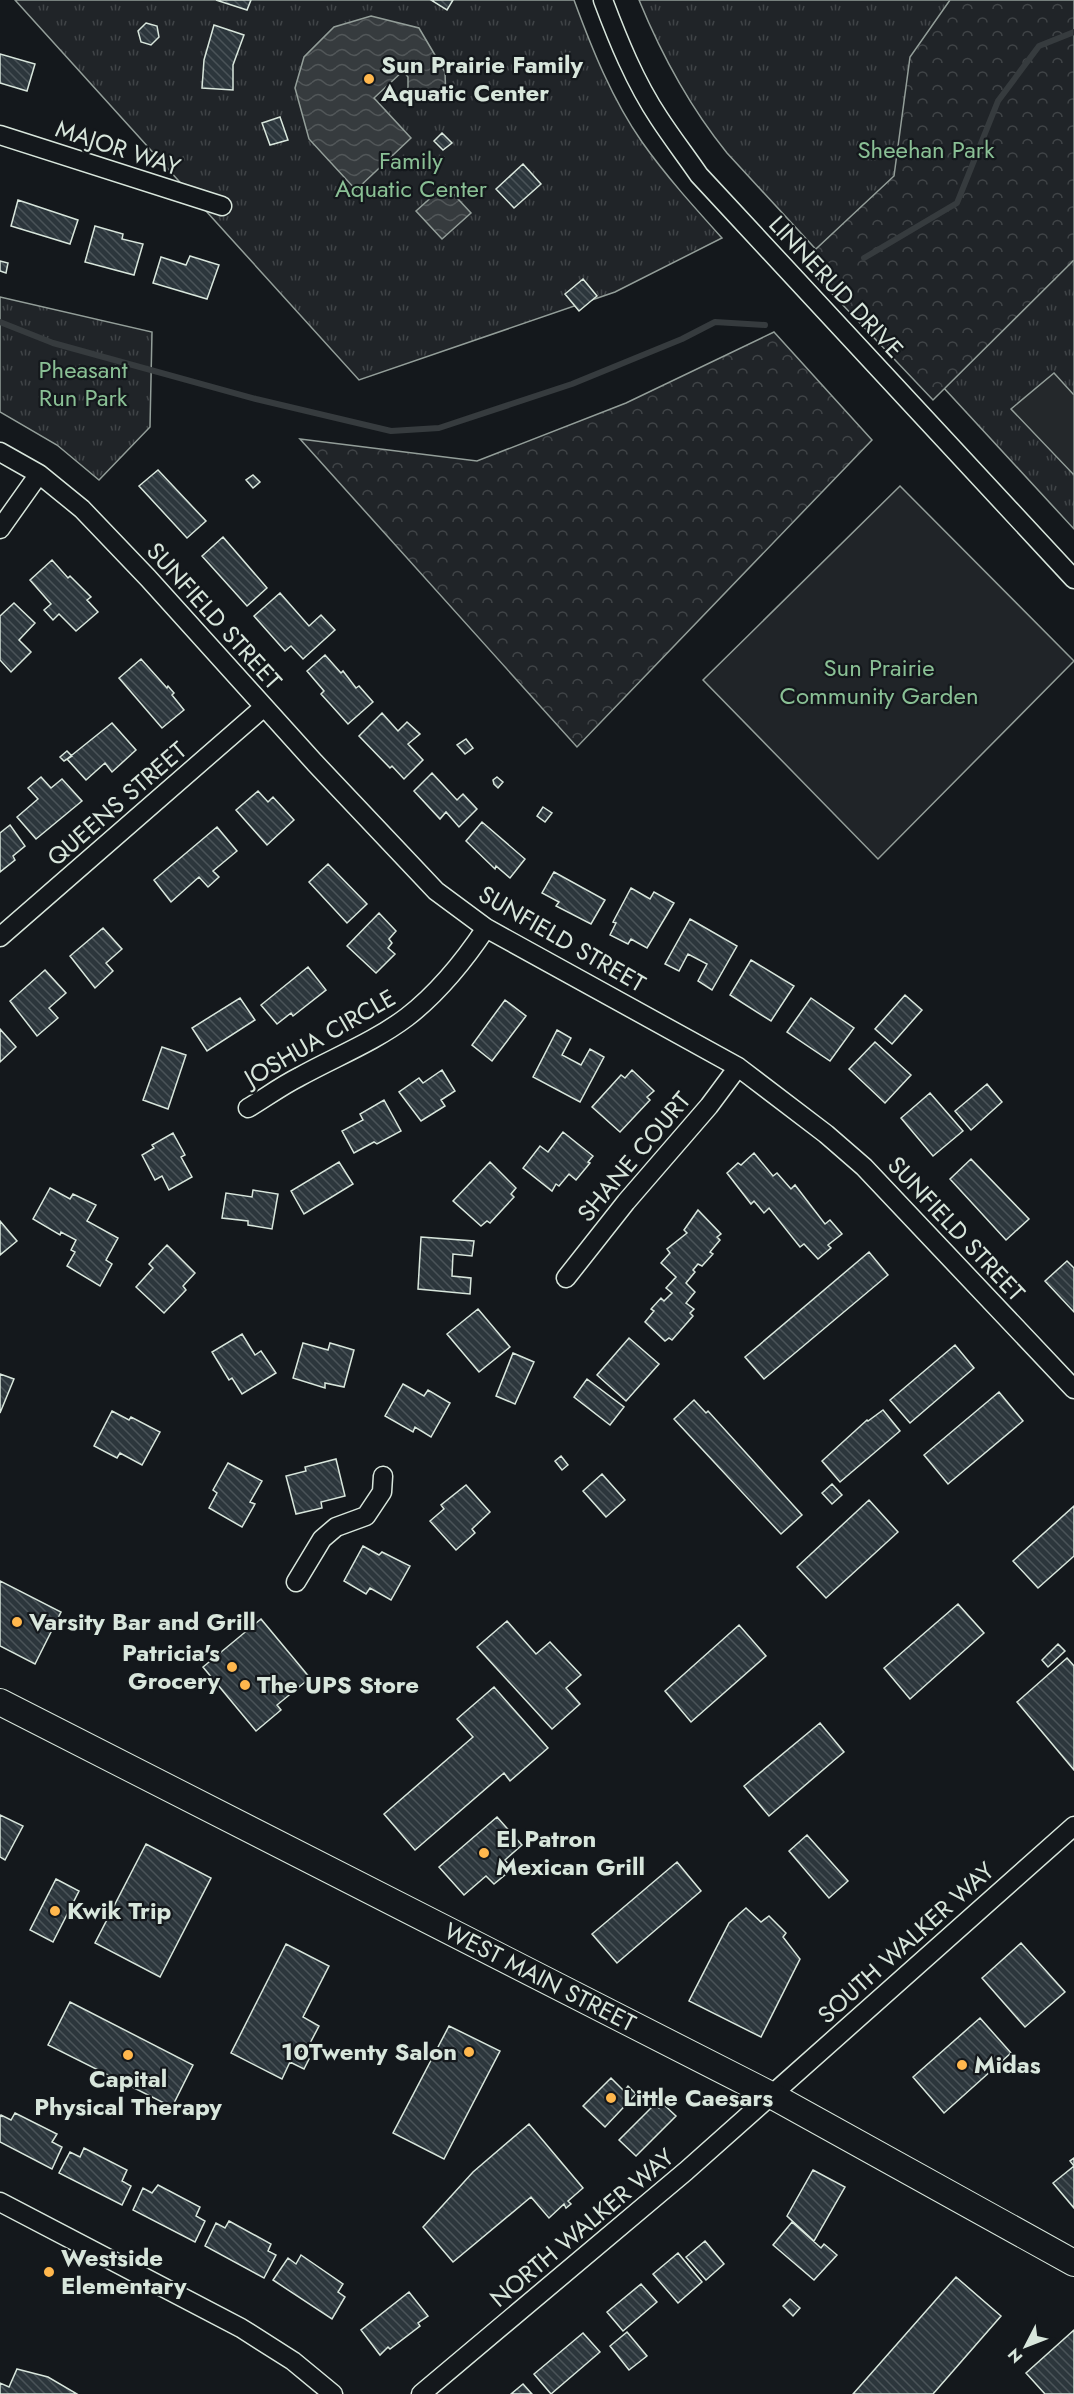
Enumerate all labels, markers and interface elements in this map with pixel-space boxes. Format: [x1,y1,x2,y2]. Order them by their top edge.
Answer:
place label: Sun Prairie Family Aquatic Center [380,47,583,110]
marker: Sun Prairie Family Aquatic Center [362,72,376,86]
street label: MAJOR WAY [51,111,186,184]
park label: Sheehan Park [857,132,995,167]
park label: Family Aquatic Center [335,143,488,206]
street label: LINNERUD DRIVE [761,208,912,366]
park label: Pheasant Run Park [38,352,128,415]
street label: SUNFIELD STREET [139,534,290,697]
park label: Sun Prairie Community Garden [780,650,978,713]
street label: QUEENS STREET [39,733,194,874]
street label: SUNFIELD STREET [472,877,652,1001]
street label: JOSHUA CIRCLE [235,980,402,1097]
street label: SHANE COURT [569,1084,699,1229]
street label: SUNFIELD STREET [880,1148,1033,1309]
place label: Varsity Bar and Grill [28,1604,256,1639]
marker: Varsity Bar and Grill [10,1615,24,1629]
place label: Patricia's Grocery [122,1635,220,1698]
marker: Patricia's Grocery [225,1660,239,1674]
place label: The UPS Store [257,1667,419,1702]
marker: The UPS Store [238,1678,252,1692]
place label: El Patron Mexican Grill [496,1821,645,1884]
marker: El Patron Mexican Grill [477,1846,491,1860]
street label: SOUTH WALKER WAY [810,1853,1002,2032]
place label: Kwik Trip [67,1893,172,1928]
marker: Kwik Trip [48,1904,62,1918]
street label: WEST MAIN STREET [438,1913,642,2040]
place label: 10Twenty Salon [281,2034,457,2069]
marker: 10Twenty Salon [462,2045,476,2059]
place label: Midas [974,2047,1041,2082]
marker: Capital Physical Therapy [121,2048,135,2062]
marker: Midas [955,2058,969,2072]
place label: Capital Physical Therapy [34,2061,222,2124]
place label: Little Caesars [623,2080,773,2115]
marker: Little Caesars [604,2091,618,2105]
street label: NORTH WALKER WAY [482,2140,682,2315]
place label: Westside Elementary [61,2240,187,2303]
marker: Westside Elementary [42,2265,56,2279]
north arrow [996,2316,1056,2376]
text: N [1002,2343,1028,2368]

